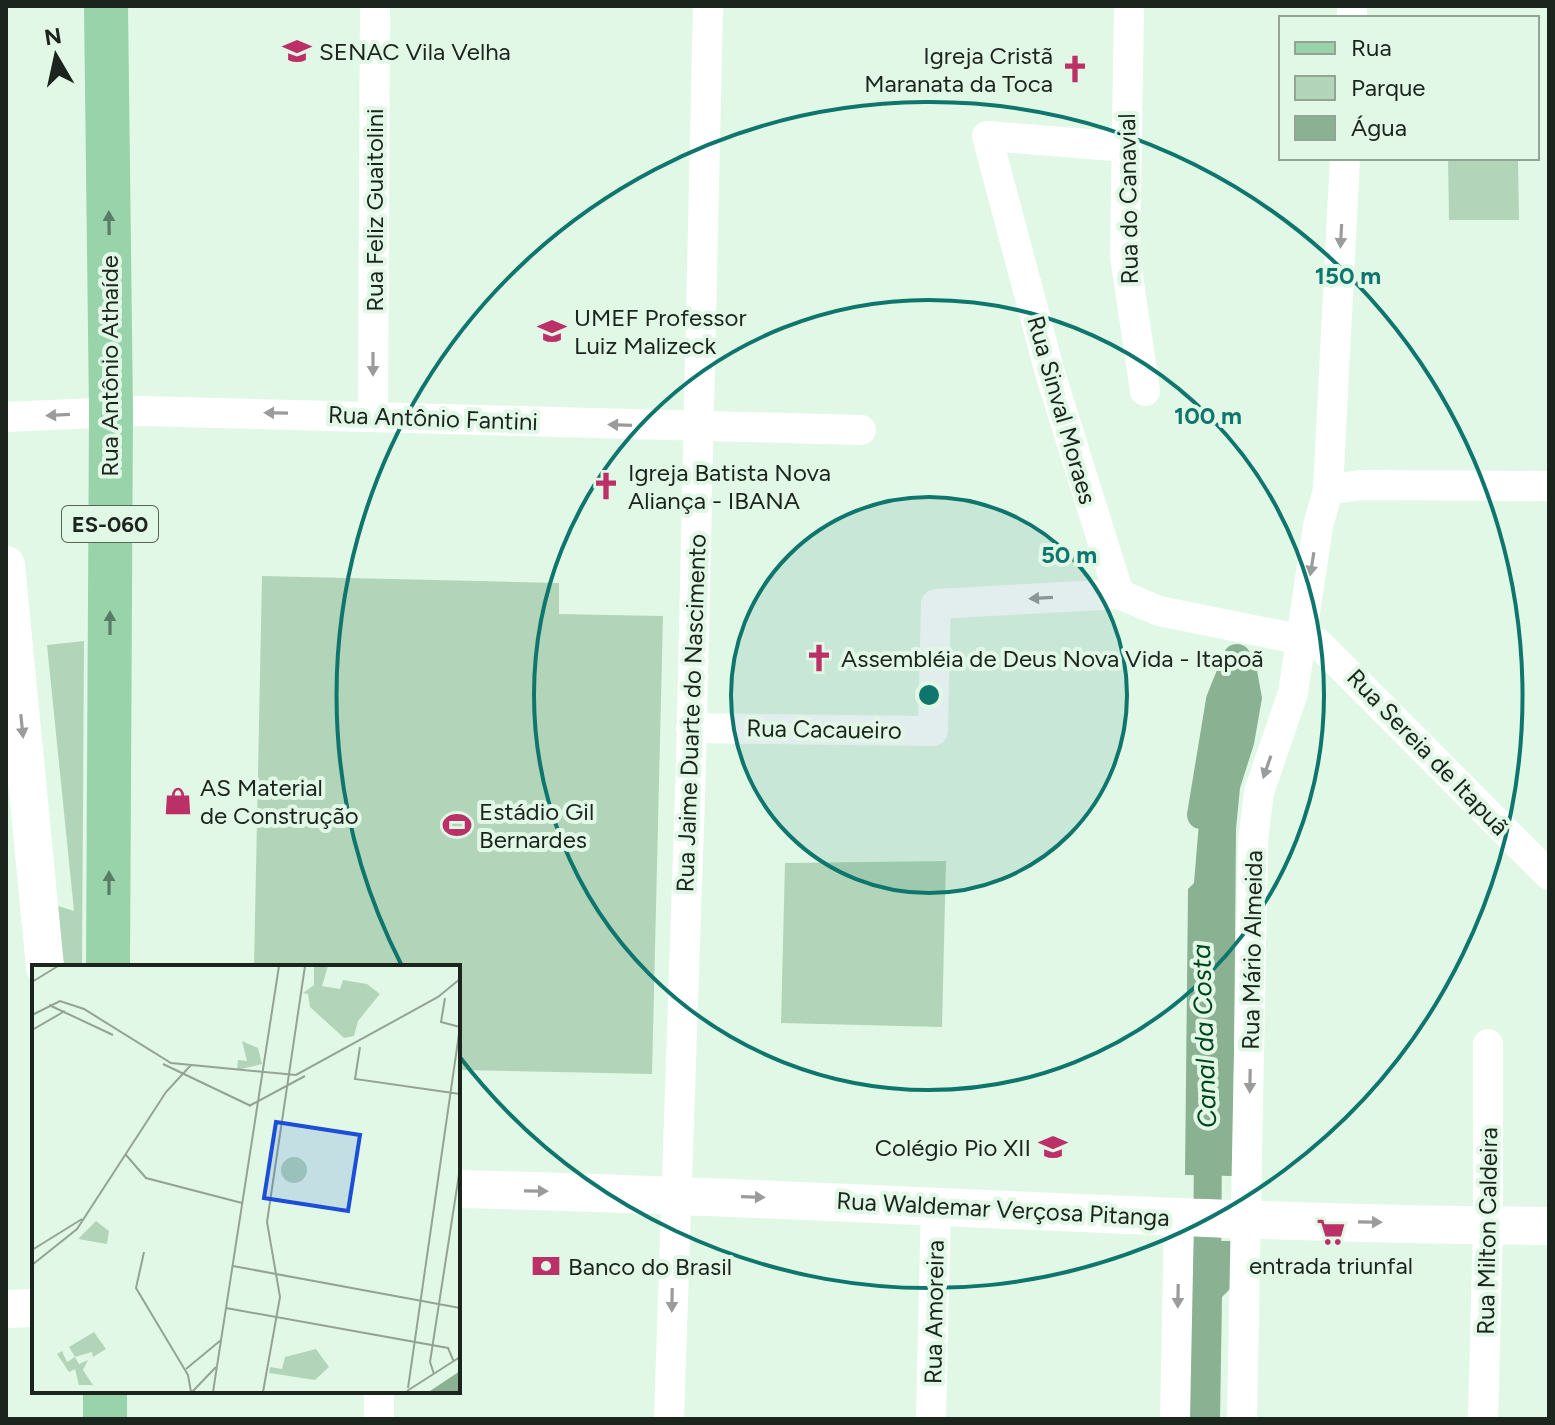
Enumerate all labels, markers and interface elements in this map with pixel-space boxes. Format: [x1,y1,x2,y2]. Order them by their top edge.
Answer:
north arrow [16,16,96,96]
legend [1279,16,1539,160]
text: N [42,22,63,51]
text: Rua [1351,33,1392,62]
school or university icon: SENAC Vila Velha [282,36,312,66]
place label: SENAC Vila Velha [319,37,511,66]
place label: Igreja Cristã Maranata da Toca [864,41,1053,98]
church icon: Igreja Cristã Maranata da Toca [1060,54,1090,84]
text: Parque [1351,73,1425,102]
street label: Rua Feliz Guaitolini [360,108,389,312]
street label: Rua do Canavial [1112,113,1144,285]
text: Água [1351,113,1407,142]
one-way arrow [103,210,115,235]
one-way arrow [1334,224,1347,249]
street label: Rua Antônio Athaíde [95,255,124,477]
text: 150 m [1315,261,1381,290]
place label: UMEF Professor Luiz Malizeck [574,303,747,360]
street label: Rua Sinval Moraes [1021,312,1103,508]
school or university icon: UMEF Professor Luiz Malizeck [537,316,567,346]
one-way arrow [367,352,379,377]
street label: Rua Antônio Fantini [328,400,538,436]
text: 100 m [1174,401,1242,430]
one-way arrow [263,407,288,420]
one-way arrow [45,408,70,421]
one-way arrow [607,418,632,431]
place label: Igreja Batista Nova Aliança - IBANA [628,458,831,515]
church icon: Igreja Batista Nova Aliança - IBANA [591,471,621,501]
road number: ES-060 [62,506,158,542]
street label: Rua Jaime Duarte do Nascimento [670,533,712,893]
text: 50 m [1041,540,1097,569]
one-way arrow [1306,552,1318,577]
one-way arrow [1028,592,1053,605]
one-way arrow [103,610,116,635]
church icon: Assembléia de Deus Nova Vida - Itapoã [804,643,834,673]
place label: Assembléia de Deus Nova Vida - Itapoã [841,644,1264,673]
street label: Rua Sereia de Itapuã [1341,663,1515,841]
centre of rings [915,681,943,709]
street label: Rua Cacaueiro [746,713,902,745]
one-way arrow [16,714,29,739]
one-way arrow [1261,755,1273,779]
place label: AS Material de Construção [200,773,359,830]
shop icon: AS Material de Construção [163,786,193,816]
place label: Estádio Gil Bernardes [479,797,594,854]
sports icon: Estádio Gil Bernardes [442,810,472,840]
street label: Rua Mário Almeida [1236,850,1268,1050]
one-way arrow [103,870,115,895]
water label: Canal da Costa [1185,943,1223,1129]
inset map [32,965,460,1393]
one-way arrow [1243,1069,1256,1094]
street label: Rua Milton Caldeira [1471,1127,1503,1335]
school or university icon: Colégio Pio XII [1038,1132,1068,1162]
place label: Colégio Pio XII [875,1133,1031,1162]
one-way arrow [524,1184,549,1197]
street label: Rua Waldemar Verçosa Pitanga [836,1186,1170,1232]
one-way arrow [741,1191,766,1204]
one-way arrow [1358,1216,1383,1229]
supermarket icon: entrada triunfal [1316,1217,1346,1247]
street label: Rua Amoreira [918,1240,950,1384]
bank icon: Banco do Brasil [531,1251,561,1281]
place label: entrada triunfal [1249,1251,1413,1280]
place label: Banco do Brasil [568,1252,732,1281]
one-way arrow [1171,1284,1184,1309]
one-way arrow [665,1288,678,1313]

